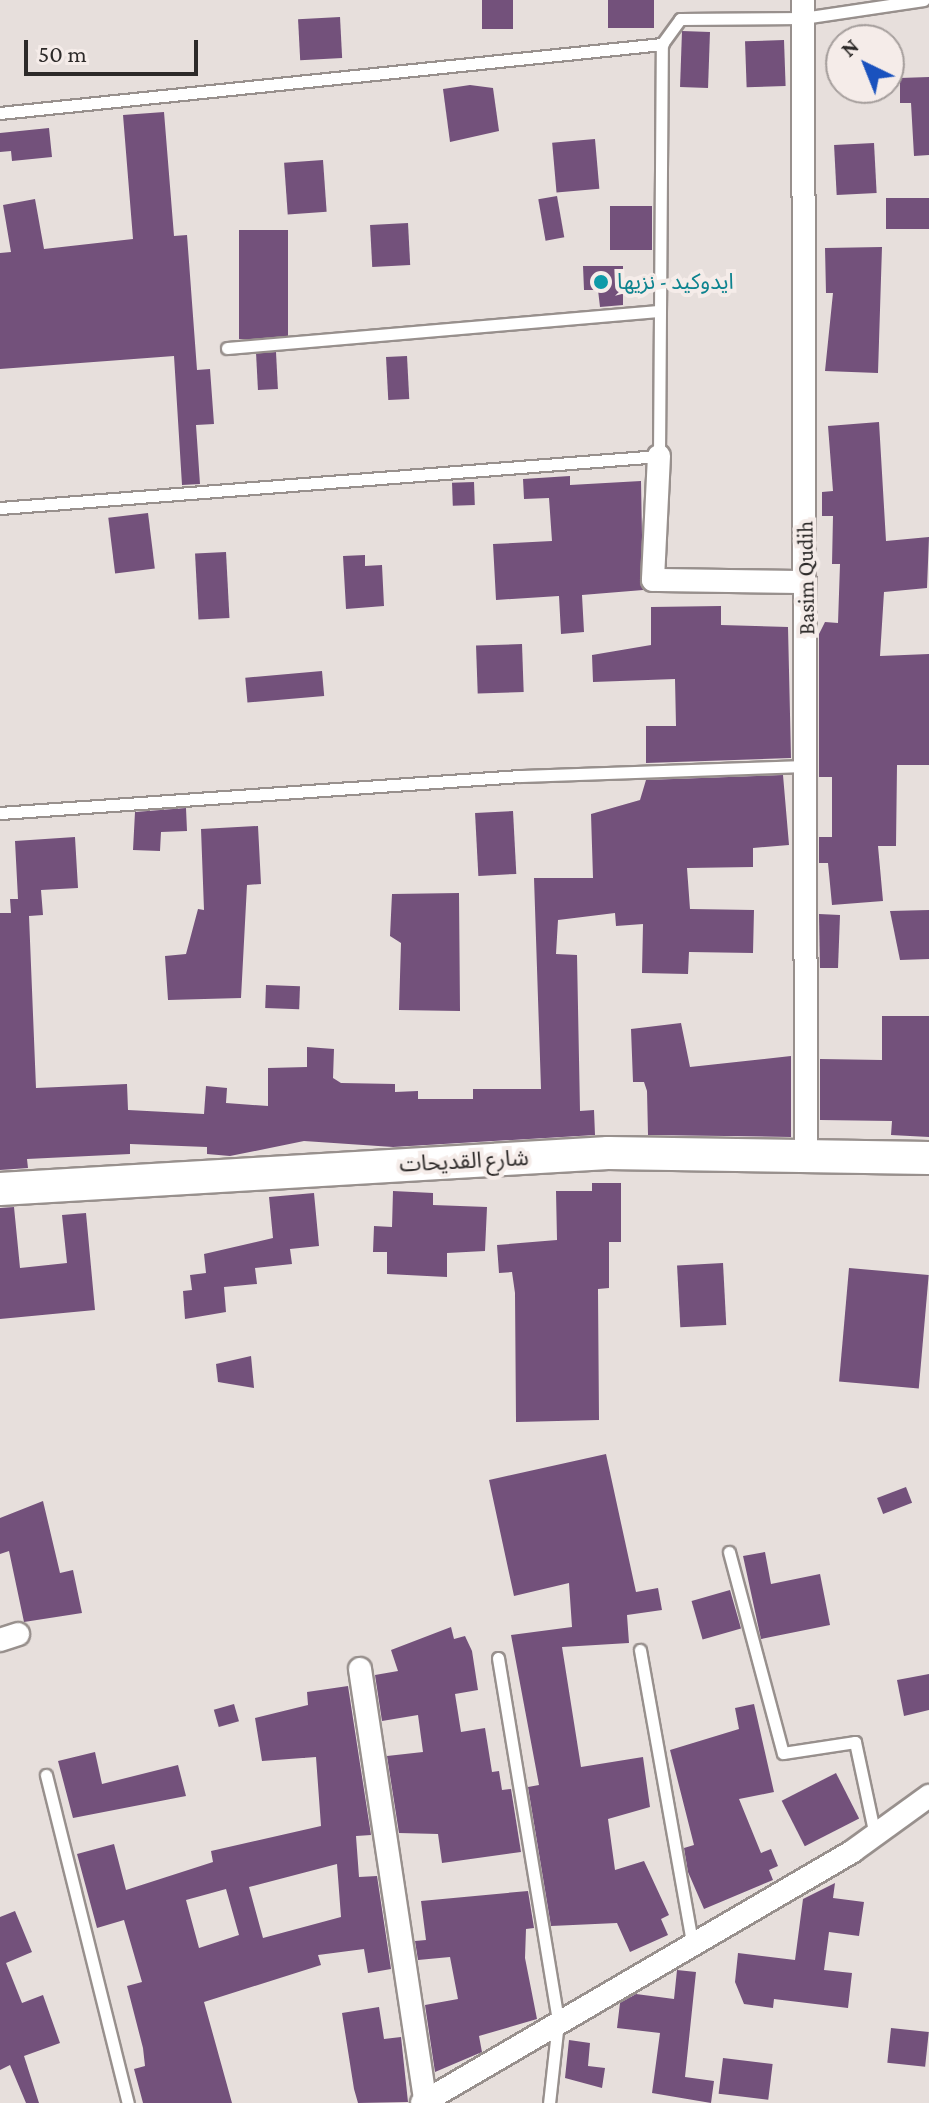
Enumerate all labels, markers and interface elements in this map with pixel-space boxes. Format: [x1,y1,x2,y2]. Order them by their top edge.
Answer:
scale bar [28,24,202,74]
north arrow [825,24,905,104]
text: N [836,33,864,62]
text: 50 m [38,40,87,67]
place label: ايدوكيد - نزيها [617,269,734,295]
marker: ايدوكيد - نزيها [592,273,610,291]
street label: Basim Qudih [792,521,820,635]
street label: شارع القديحات [399,1144,529,1178]

